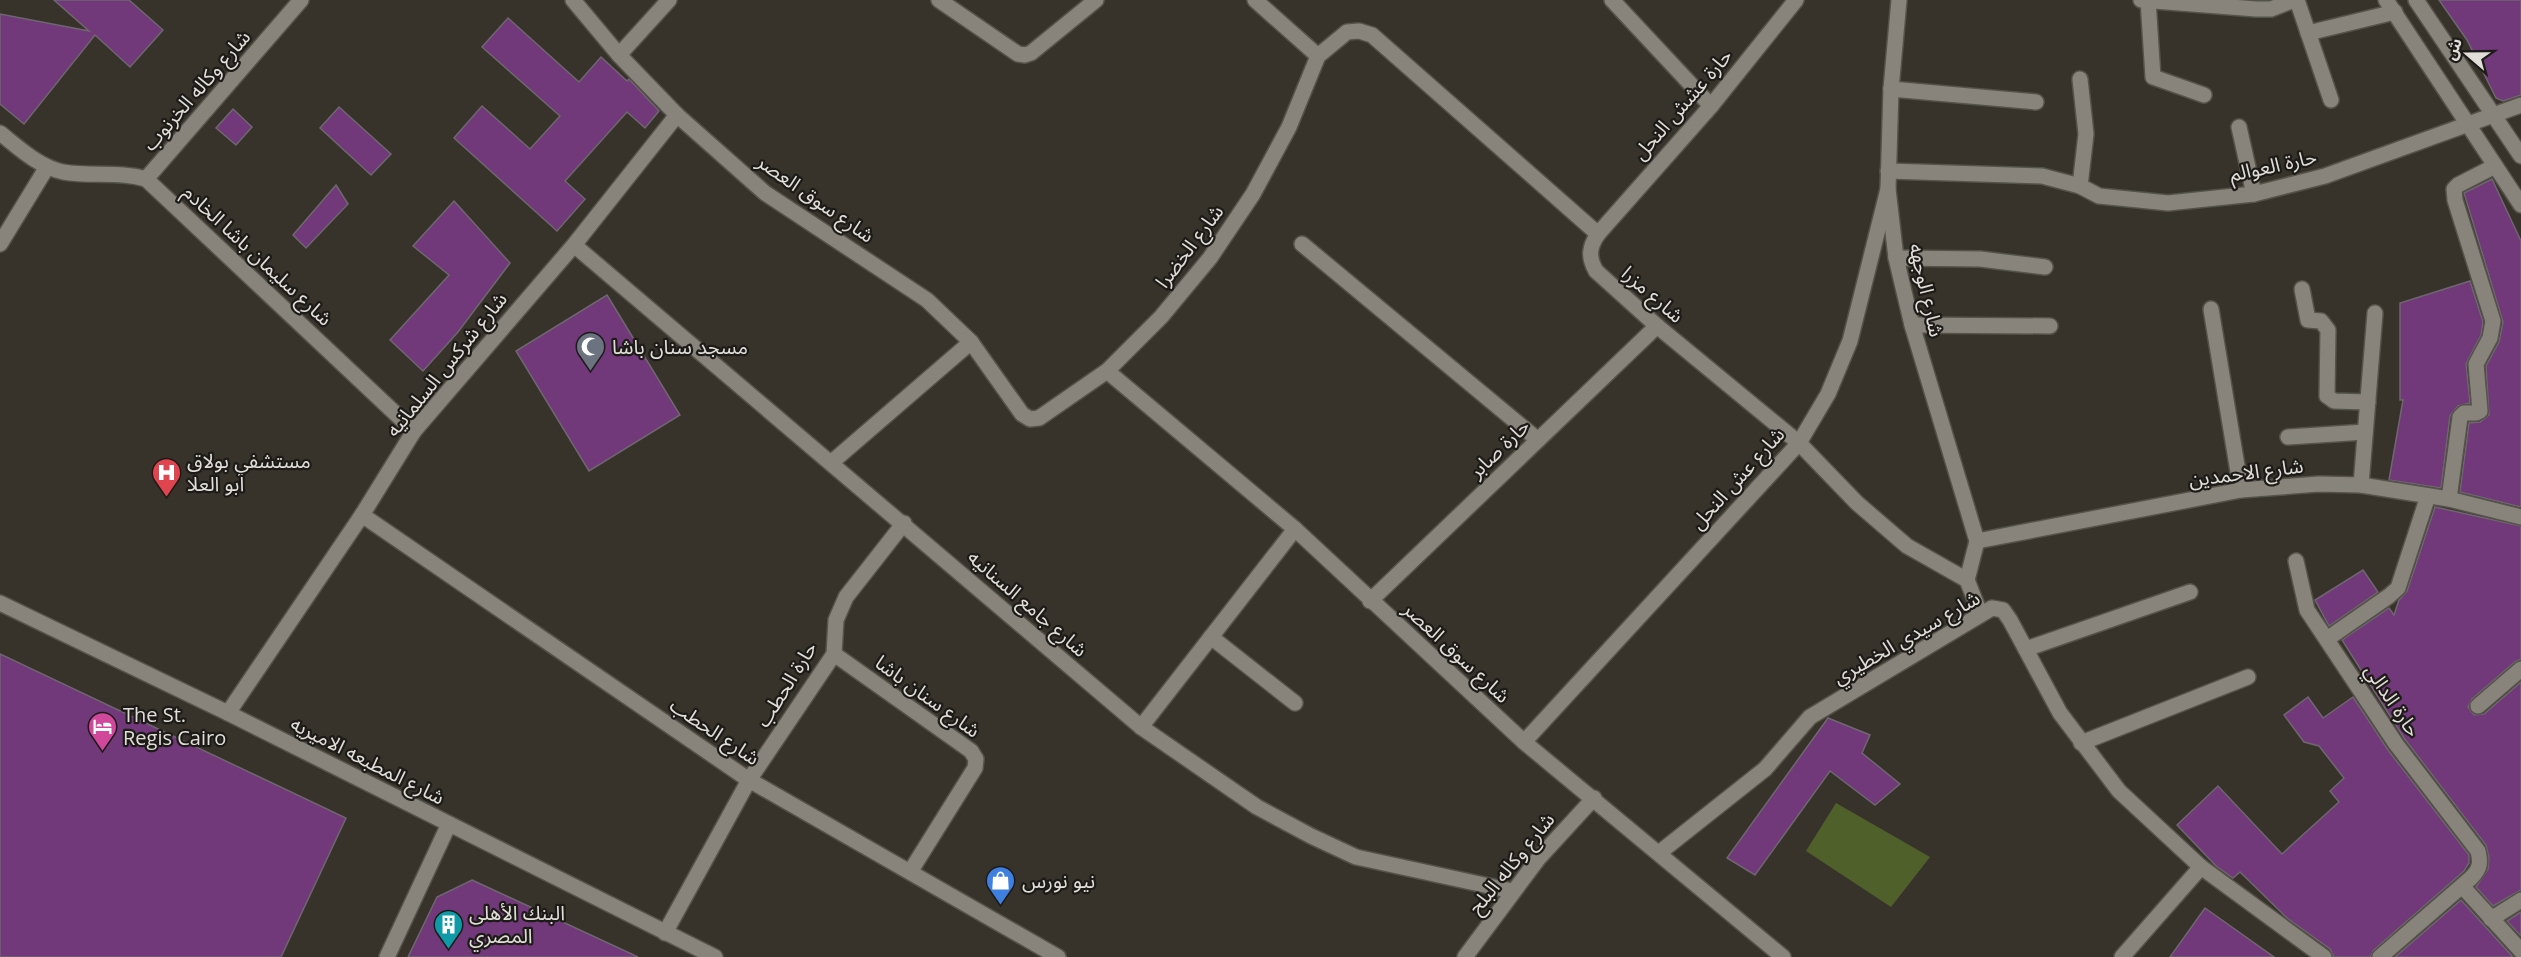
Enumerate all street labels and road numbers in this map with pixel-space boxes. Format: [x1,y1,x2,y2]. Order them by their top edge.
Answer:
street label: شارع وكاله الخرنوب [136,24,258,158]
street label: حارة عشش النحل [1626,43,1738,165]
street label: حارة العوالم [2227,143,2319,189]
street label: شارع سوق العصر [750,147,880,250]
street label: شارع سليمان باشا الخادم [176,179,339,333]
street label: شارع الخضرا [1149,199,1231,294]
street label: شارع الوجهه [1901,241,1951,340]
street label: شارع مزرا [1615,259,1690,330]
street label: شارع شركس السلمانيه [379,286,514,443]
street label: حارة صابر [1462,412,1535,484]
street label: شارع عش النحل [1684,421,1792,536]
street label: شارع الاحمدين [2187,452,2305,494]
street label: شارع جامع السنانيه [961,544,1094,664]
street label: شارع سيدي الخطيري [1827,584,1986,692]
street label: شارع سوق العصر [1396,595,1516,710]
street label: حارة الحطب [749,636,823,732]
street label: شارع سنان باشا [869,649,986,745]
street label: حارة الدالي [2356,658,2427,743]
street label: شارع الحطب [664,691,765,773]
street label: شارع المطبعه الاميريه [285,709,450,812]
street label: شارع وكاله البلح [1462,807,1562,921]

